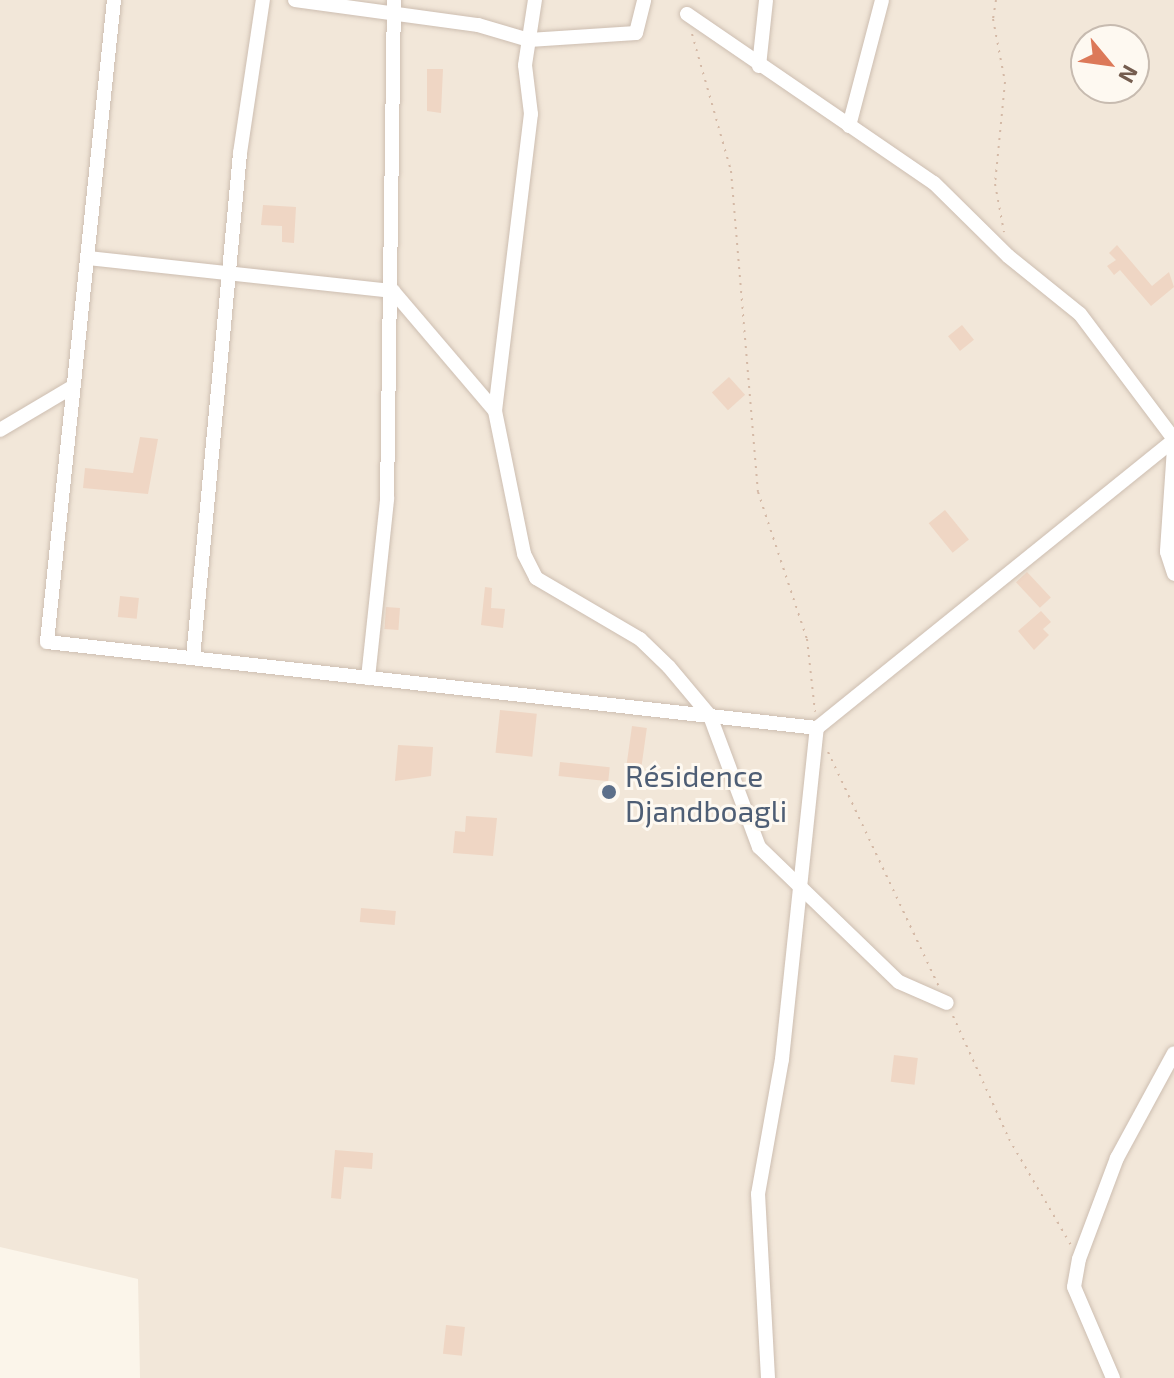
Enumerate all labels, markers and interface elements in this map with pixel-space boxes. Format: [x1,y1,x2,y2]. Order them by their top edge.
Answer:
north arrow [1070,24,1150,104]
text: N [1114,61,1144,88]
place label: Résidence Djandboagli [625,757,787,828]
marker: Résidence Djandboagli [600,783,618,801]

